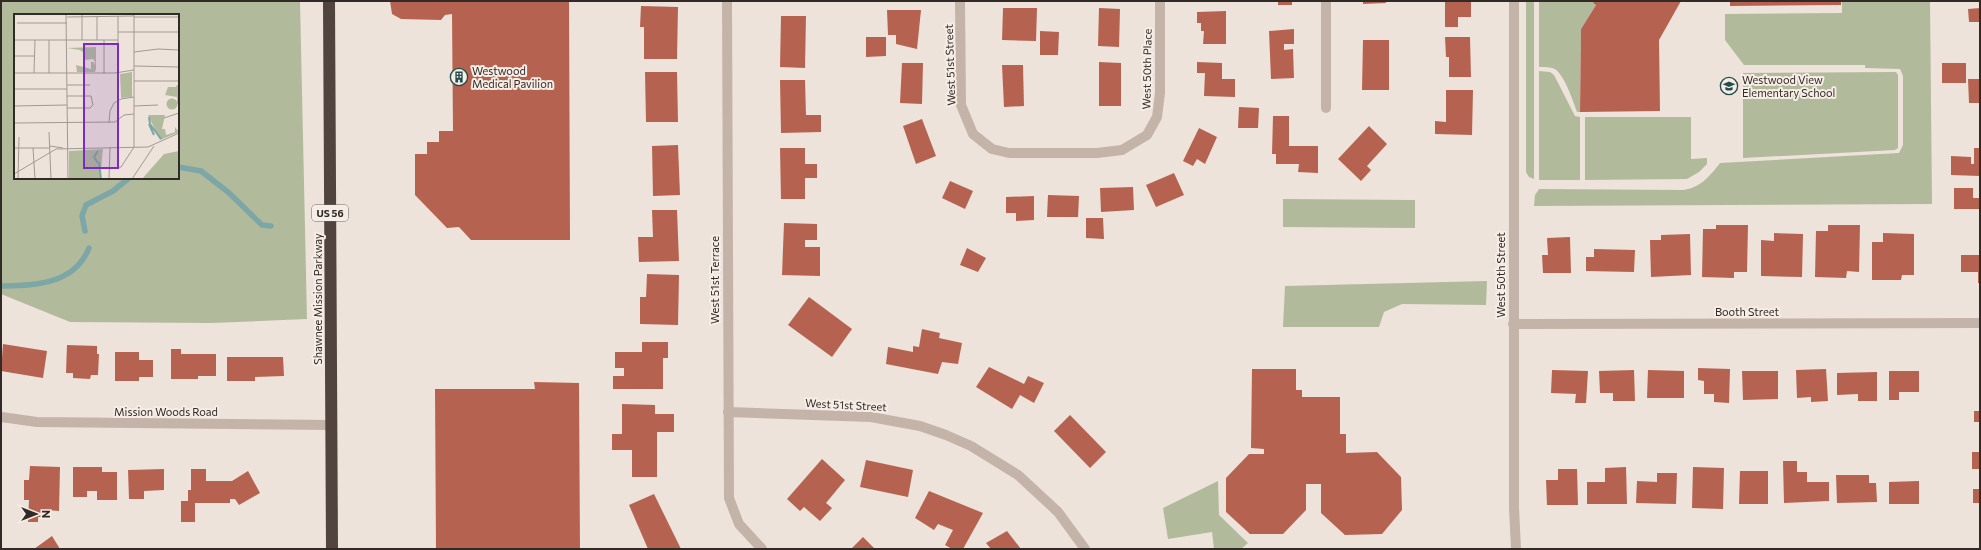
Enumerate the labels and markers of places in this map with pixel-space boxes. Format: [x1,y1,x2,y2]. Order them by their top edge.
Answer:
place label: Westwood Medical Pavilion [472,64,553,90]
building icon: Westwood Medical Pavilion [449,67,469,87]
place label: Westwood View Elementary School [1742,73,1835,99]
school or university icon: Westwood View Elementary School [1719,76,1739,96]

